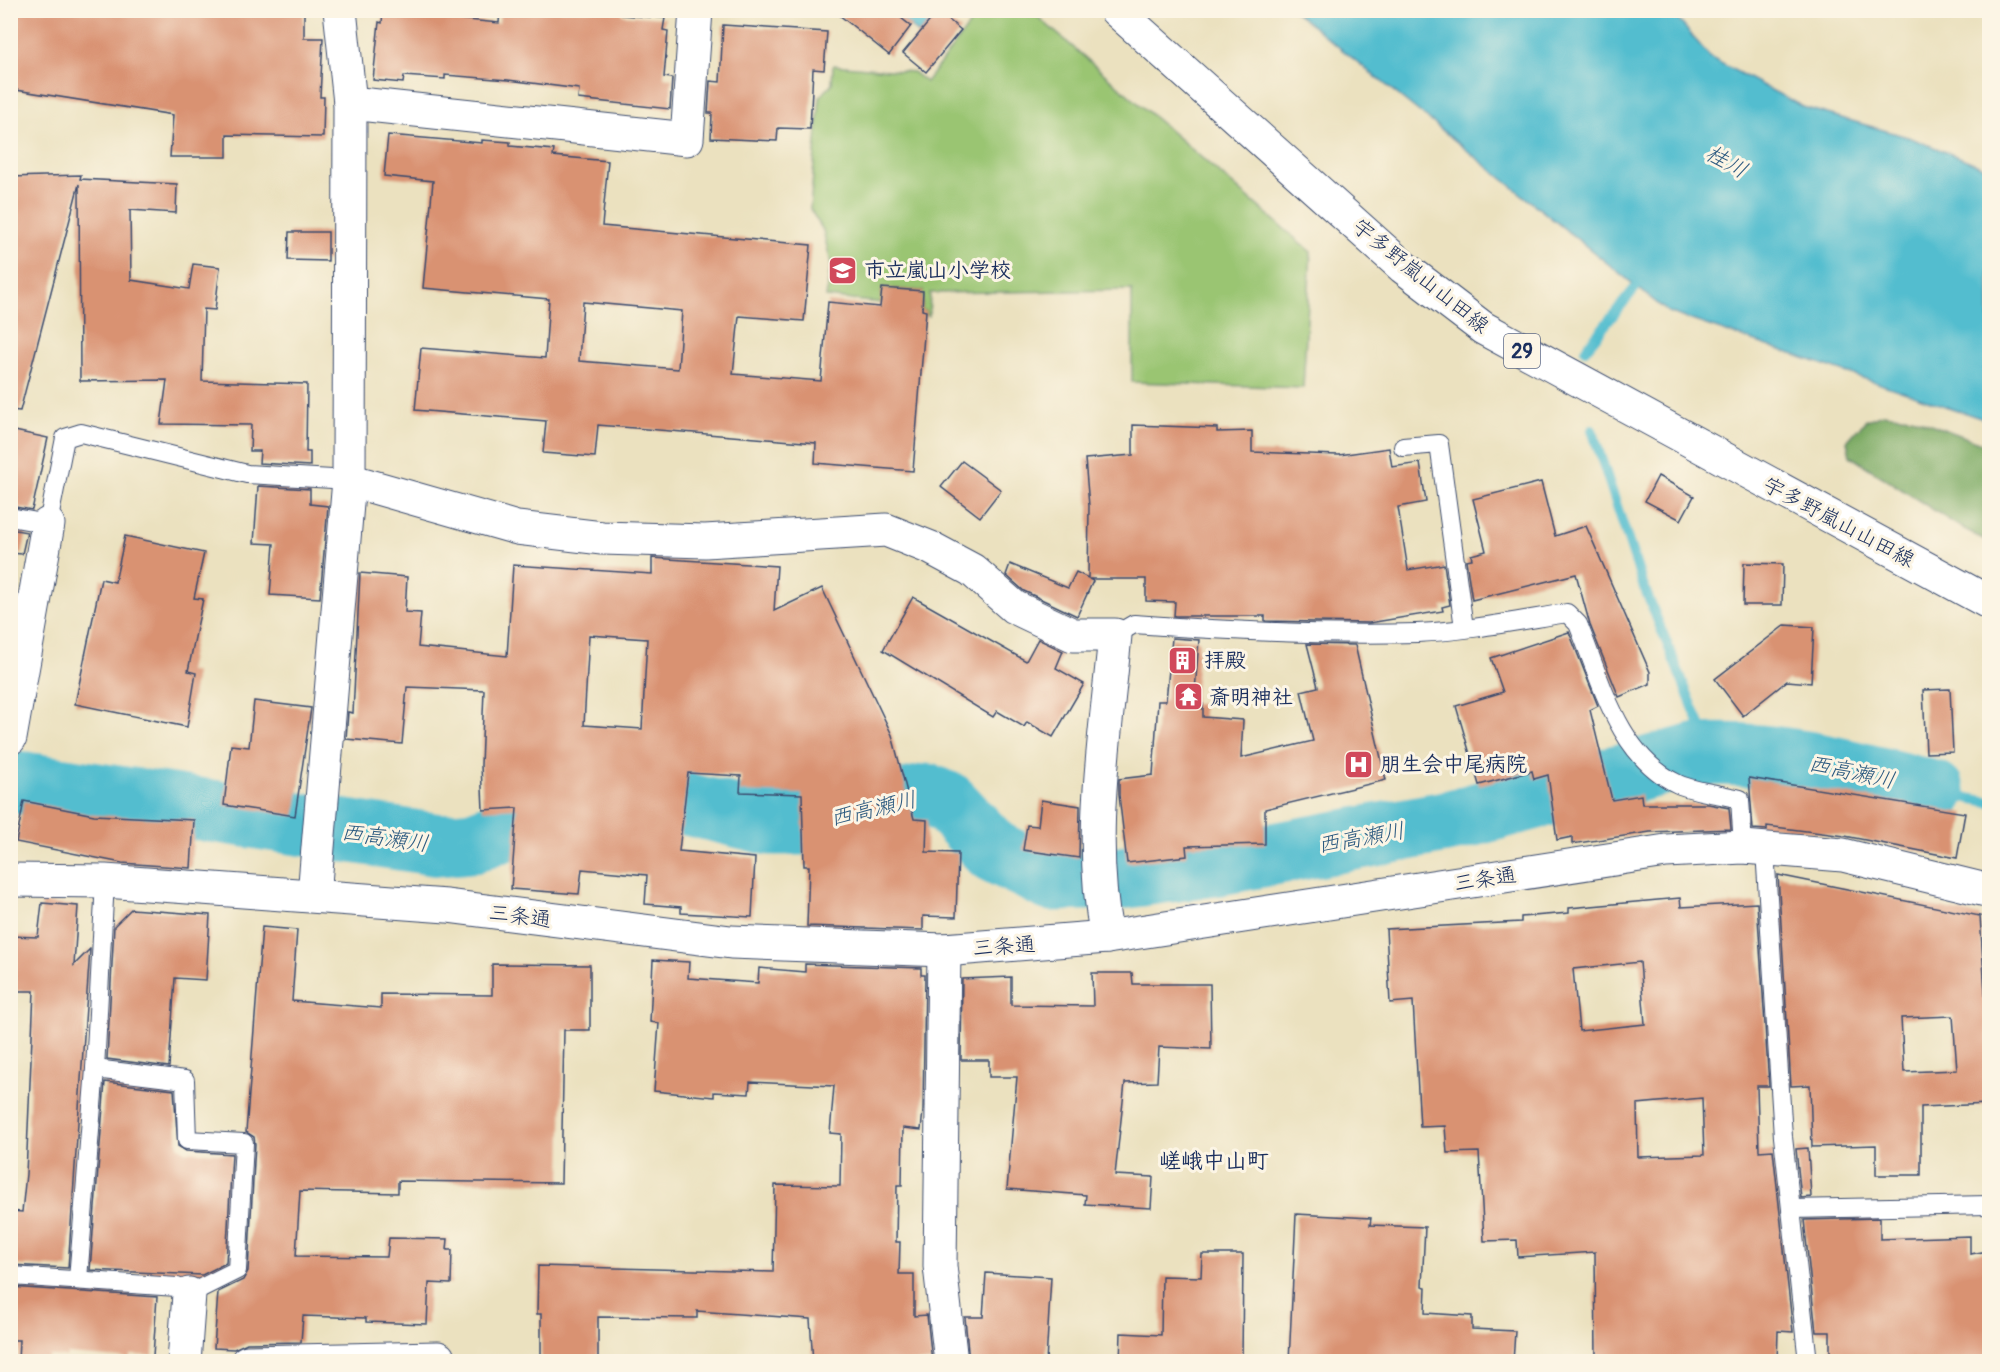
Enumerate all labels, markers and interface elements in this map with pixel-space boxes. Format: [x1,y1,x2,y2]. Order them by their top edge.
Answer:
water label: 桂川 [1700,139,1753,185]
street label: 宇多野嵐山山田線 [1347,213,1494,340]
school or university icon: 市立嵐山小学校 [827,254,859,286]
place label: 市立嵐山小学校 [864,257,1011,284]
road number: 29 [1504,334,1540,368]
street label: 宇多野嵐山山田線 [1758,471,1919,574]
building icon: 拝殿 [1167,644,1199,676]
place label: 拝殿 [1204,647,1246,674]
temple icon: 斎明神社 [1172,681,1204,713]
place label: 斎明神社 [1209,684,1293,711]
hospital icon: 朋生会中尾病院 [1343,748,1375,780]
water label: 西高瀬川 [1806,749,1898,795]
place label: 朋生会中尾病院 [1380,751,1527,778]
water label: 西高瀬川 [827,785,919,833]
water label: 西高瀬川 [1315,817,1407,859]
water label: 西高瀬川 [339,818,430,858]
street label: 三条通 [1452,861,1518,898]
street label: 三条通 [487,899,553,934]
street label: 三条通 [972,931,1036,962]
district label: 嵯峨中山町 [1159,1147,1269,1175]

